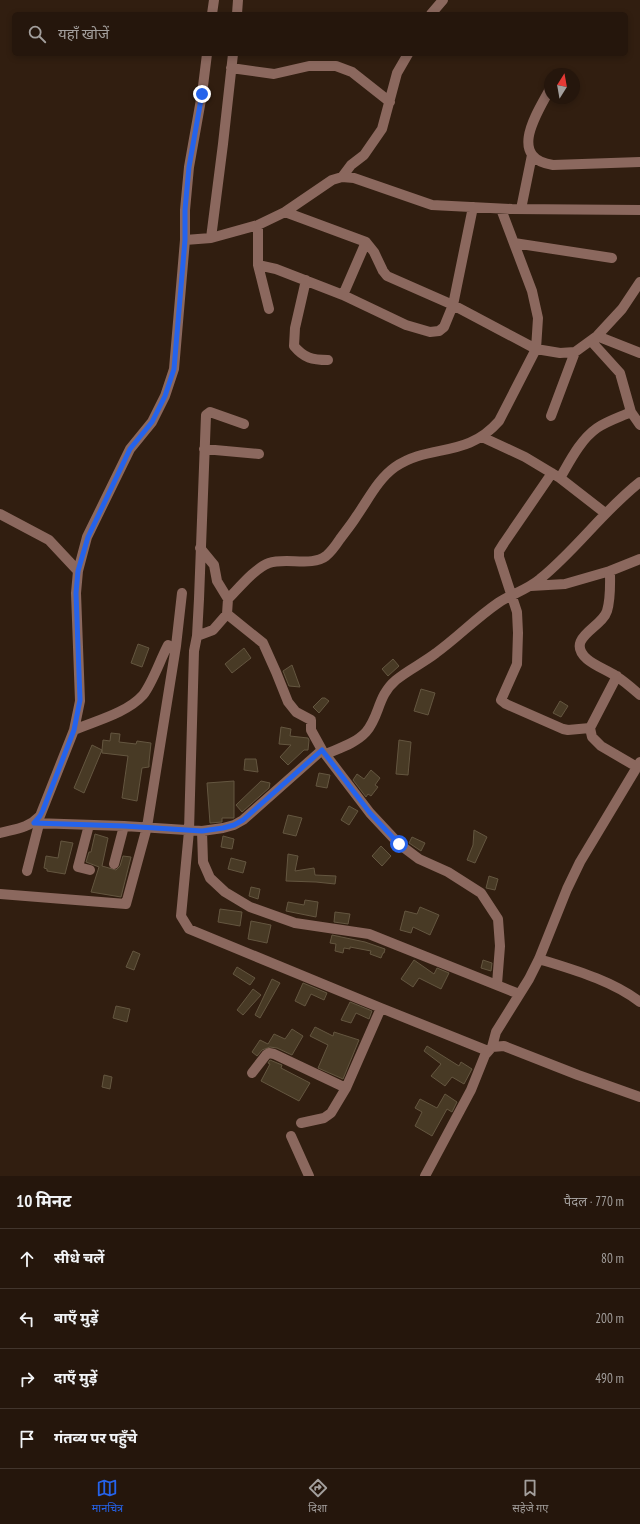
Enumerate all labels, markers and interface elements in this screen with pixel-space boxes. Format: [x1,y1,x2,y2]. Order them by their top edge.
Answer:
search box [12,12,628,56]
icon: search [26,23,48,45]
text: यहाँ खोजें [58,24,109,43]
north arrow [544,68,580,104]
route end [193,85,211,103]
route start [390,835,408,853]
text: 10 मिनट [16,1190,71,1212]
text: पैदल · 770 m [564,1193,624,1210]
icon: ahead [16,1248,38,1270]
text: सीधे चलें [54,1248,104,1267]
text: 80 m [601,1250,624,1267]
icon: left [16,1308,38,1330]
text: बाएँ मुड़ें [54,1308,98,1327]
text: 200 m [595,1310,624,1327]
icon: right [16,1368,38,1390]
text: दाएँ मुड़ें [54,1368,97,1387]
text: 490 m [595,1370,624,1387]
icon: arrive [16,1428,38,1450]
text: गंतव्य पर पहुँचे [54,1428,137,1447]
tab: मानचित्र [92,1477,123,1516]
tab: दिशा [307,1477,329,1516]
tab: सहेजे गए [512,1477,548,1516]

